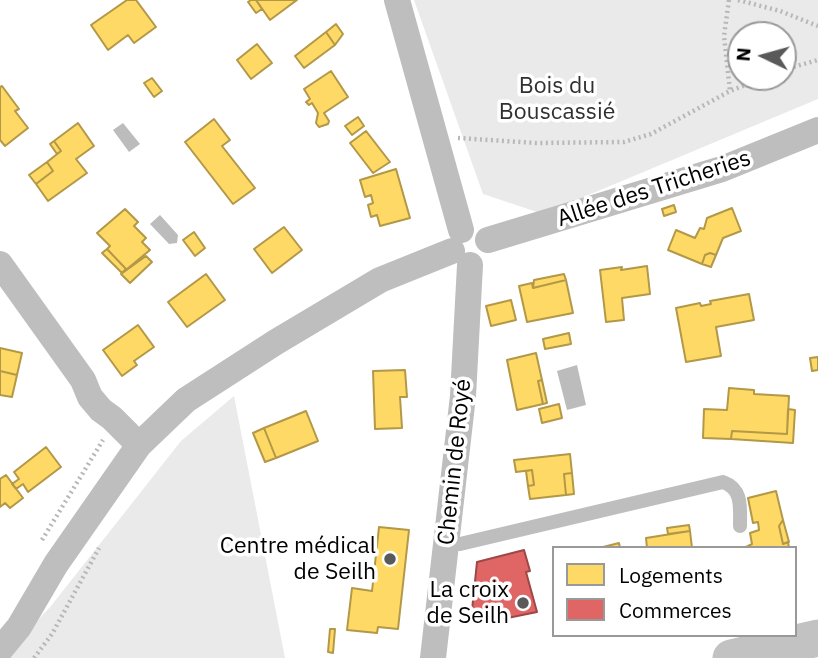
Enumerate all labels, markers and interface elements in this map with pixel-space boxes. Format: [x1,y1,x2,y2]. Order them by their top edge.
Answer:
north arrow [727,21,797,91]
text: N [731,46,756,62]
park label: Bois du Bouscassié [499,72,615,126]
street label: Allée des Tricheries [554,145,754,233]
street label: Chemin de Royé [433,378,477,546]
place label: Centre médical de Seilh [220,532,376,586]
legend [552,546,797,637]
marker: Centre médical de Seilh [382,551,398,567]
text: Logements [619,561,723,589]
place label: La croix de Seilh [427,576,509,630]
marker: La croix de Seilh [515,595,531,611]
text: Commerces [619,596,732,624]

